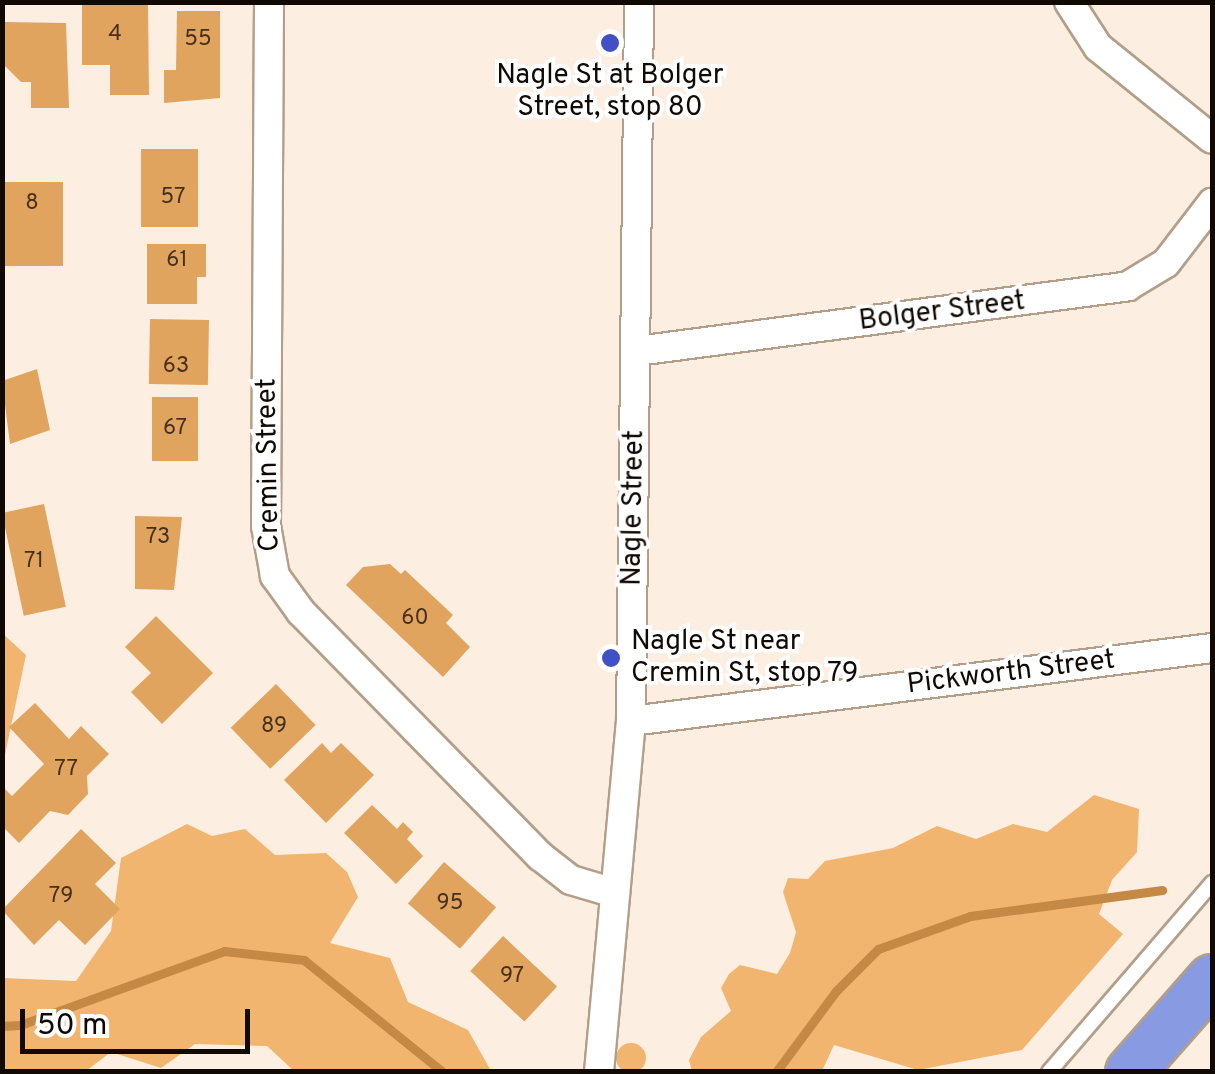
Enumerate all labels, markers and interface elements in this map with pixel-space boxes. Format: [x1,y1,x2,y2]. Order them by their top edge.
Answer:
house number: 4 [108,22,122,48]
house number: 55 [184,27,212,53]
marker: Nagle St at Bolger Street, stop 80 [599,32,621,54]
place label: Nagle St at Bolger Street, stop 80 [496,59,724,125]
house number: 57 [161,185,185,211]
house number: 8 [25,191,39,217]
house number: 61 [166,248,188,274]
street label: Bolger Street [857,285,1027,339]
house number: 63 [163,354,189,380]
street label: Cremin Street [251,378,287,552]
house number: 67 [163,416,187,442]
street label: Nagle Street [616,430,652,586]
house number: 73 [146,525,170,551]
house number: 71 [24,549,44,575]
house number: 60 [401,606,429,632]
place label: Nagle St near Cremin St, stop 79 [631,625,860,691]
street label: Pickworth Street [905,644,1117,702]
marker: Nagle St near Cremin St, stop 79 [600,647,622,669]
house number: 89 [261,714,287,740]
house number: 77 [54,757,78,783]
house number: 79 [49,884,73,910]
house number: 95 [437,891,463,917]
house number: 97 [500,964,524,990]
scale bar [25,989,255,1051]
text: 50 m [37,1008,107,1045]

